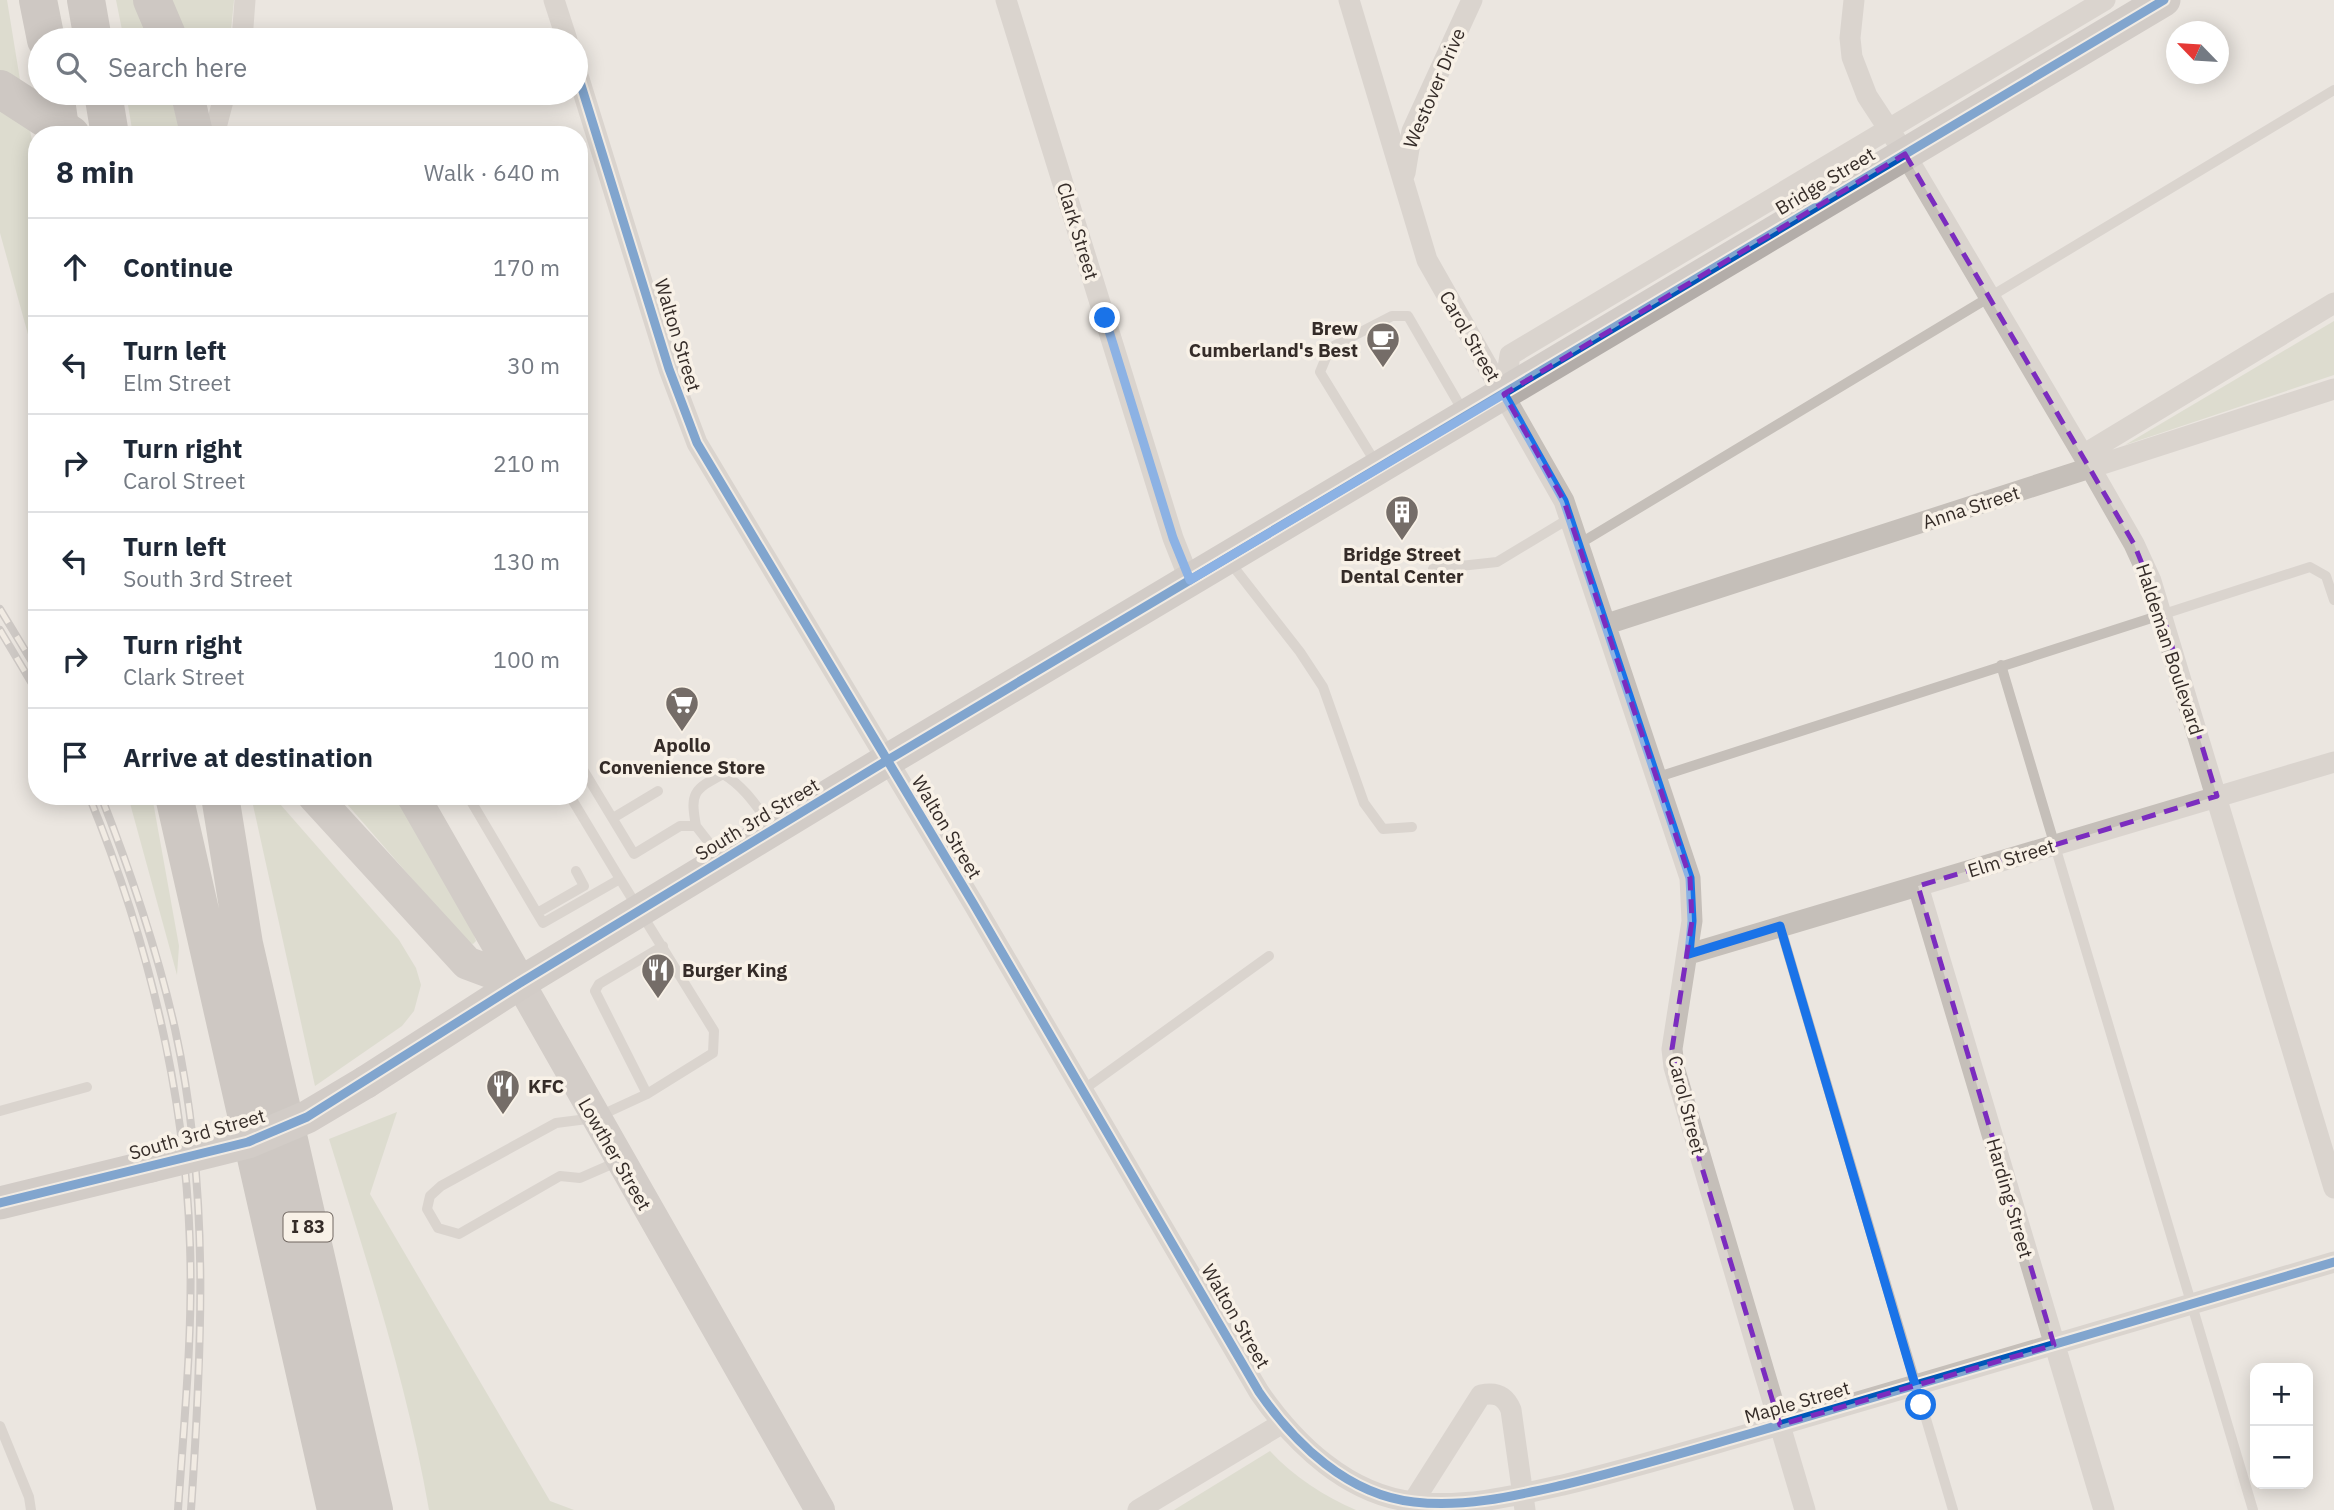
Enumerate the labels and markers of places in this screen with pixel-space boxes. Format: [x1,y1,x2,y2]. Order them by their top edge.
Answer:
place label: Brew Cumberland's Best [1189,316,1358,362]
cafe icon: Brew Cumberland's Best [1364,320,1402,369]
building icon: Bridge Street Dental Center [1383,493,1421,542]
place label: Bridge Street Dental Center [1340,542,1464,588]
supermarket icon: Apollo Convenience Store [663,684,701,733]
place label: Apollo Convenience Store [599,733,765,779]
restaurant icon: Burger King [639,951,677,1000]
place label: Burger King [682,958,788,982]
restaurant icon: KFC [484,1067,522,1116]
place label: KFC [528,1074,564,1098]

